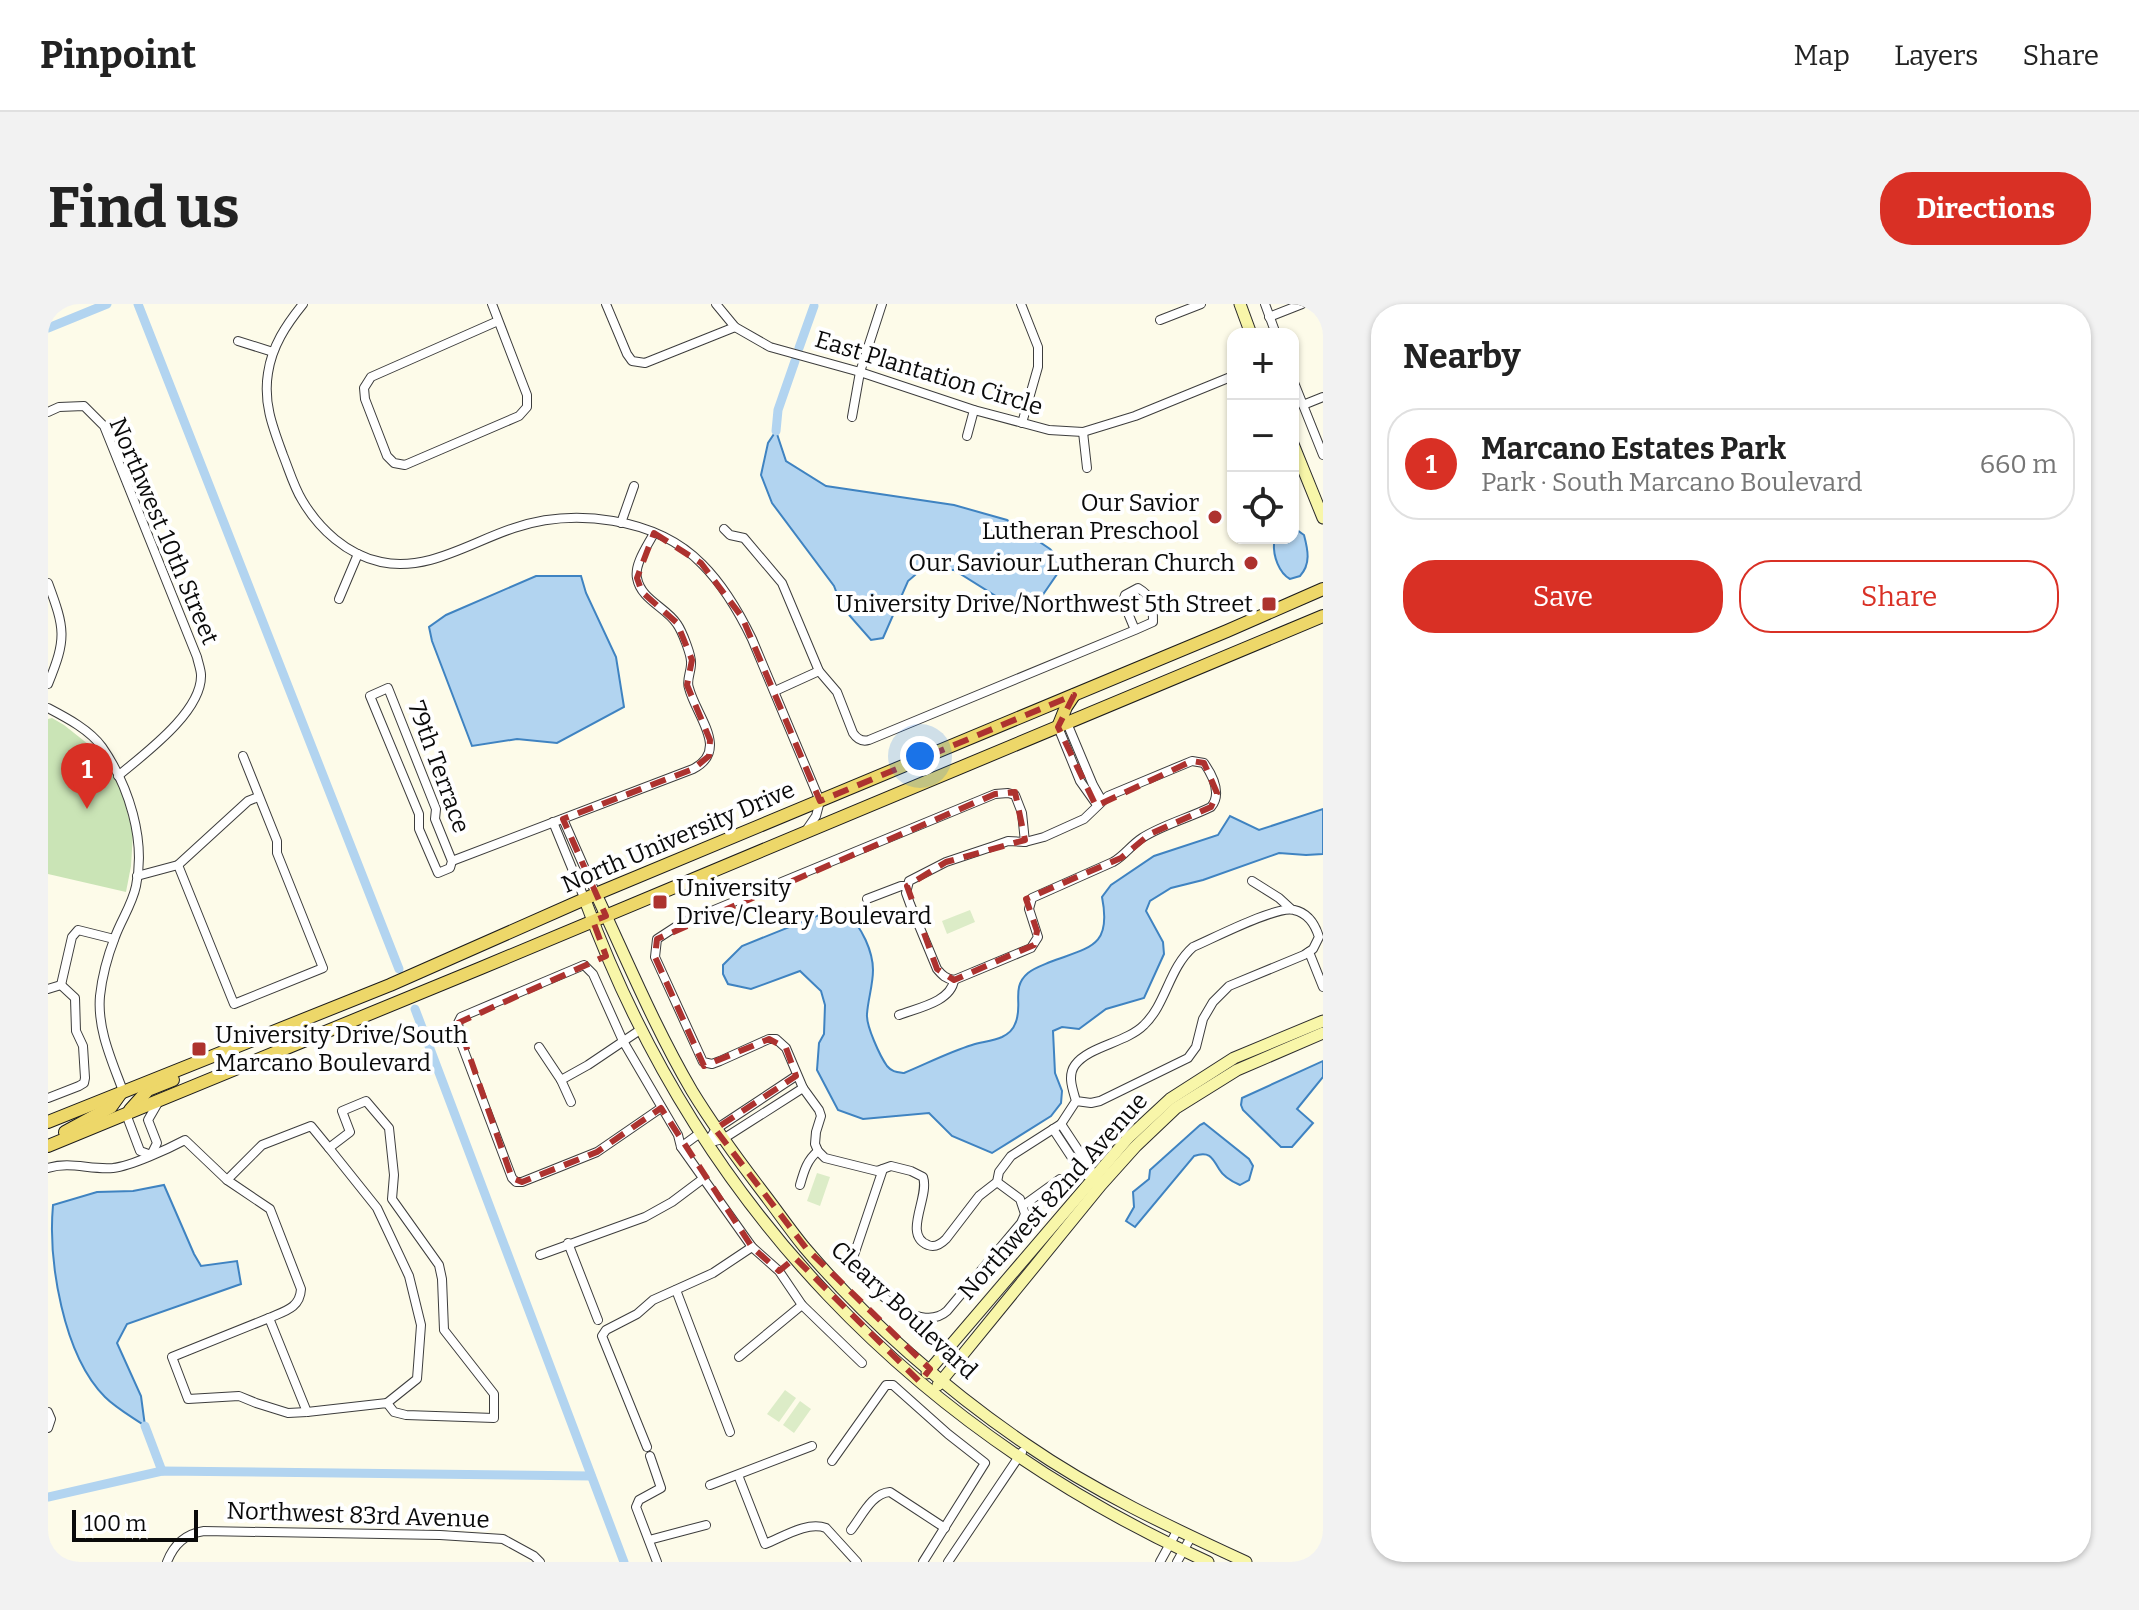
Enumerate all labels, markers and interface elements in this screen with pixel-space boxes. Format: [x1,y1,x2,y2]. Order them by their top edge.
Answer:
text: Pinpoint [40,32,196,78]
text: Map [1793,39,1850,72]
text: Layers [1894,39,1978,72]
text: Share [2022,39,2099,72]
button: Directions [1880,172,2091,245]
text: Find us [48,175,240,242]
street label: East Plantation Circle [812,325,1046,421]
map controls [1227,328,1299,544]
button: + [1227,328,1299,400]
text: Nearby [1403,336,1521,377]
button: − [1227,400,1299,472]
street label: Northwest 10th Street [104,413,225,649]
text: Marcano Estates Park [1481,431,1786,467]
text: 1 [1425,449,1437,480]
text: 660 m [1980,449,2057,480]
text: Park · South Marcano Boulevard [1481,467,1863,498]
button: locate [1227,472,1299,544]
place label: Our Savior Lutheran Preschool [982,489,1199,545]
marker: Our Savior Lutheran Preschool [1206,508,1224,526]
place label: Our Saviour Lutheran Church [908,549,1235,577]
marker: Our Saviour Lutheran Church [1242,554,1260,572]
button: Save [1403,560,1723,633]
button: Share [1739,560,2059,633]
place label: University Drive/Northwest 5th Street [835,590,1253,618]
marker: University Drive/Northwest 5th Street [1260,595,1278,613]
street label: 79th Terrace [402,697,476,837]
your location [900,736,940,776]
pin: 1 [61,743,113,809]
street label: North University Drive [557,775,799,899]
place label: University Drive/Cleary Boulevard [676,874,932,930]
marker: University Drive/Cleary Boulevard [651,893,669,911]
place label: University Drive/South Marcano Boulevard [215,1021,468,1077]
marker: University Drive/South Marcano Boulevard [190,1040,208,1058]
street label: Northwest 82nd Avenue [953,1087,1153,1305]
street label: Cleary Boulevard [825,1235,983,1385]
street label: Northwest 83rd Avenue [226,1496,490,1534]
scale bar [72,1506,198,1542]
text: 100 m [84,1510,147,1537]

